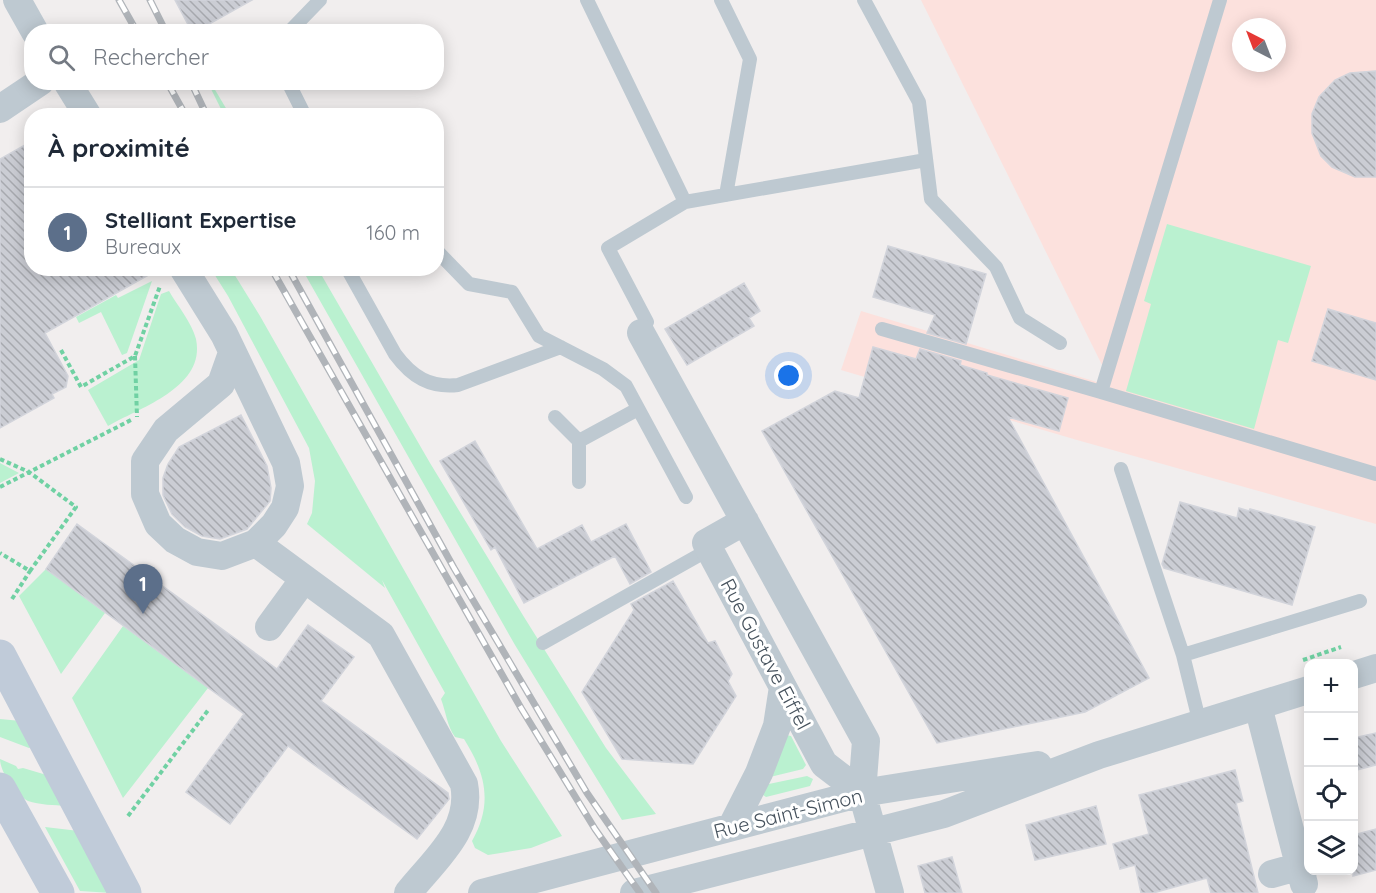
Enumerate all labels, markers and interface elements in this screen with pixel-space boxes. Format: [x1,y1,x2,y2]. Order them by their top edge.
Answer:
north arrow [1232,18,1286,72]
search box [24,24,444,90]
icon: search [45,41,78,74]
text: Rechercher [93,43,209,71]
text: À proximité [48,131,190,164]
text: Stelliant Expertise [105,206,297,234]
text: 1 [64,220,71,245]
text: 160 m [366,220,420,245]
text: Bureaux [105,234,181,259]
your location [774,361,803,390]
pin: 1 [124,564,162,614]
street label: Rue Gustave Eiffel [716,574,816,734]
map controls [1304,659,1358,875]
button: + [1304,659,1358,713]
button: − [1304,713,1358,767]
button: locate [1304,767,1358,821]
street label: Rue Saint-Simon [711,782,865,844]
button: layers [1304,821,1358,875]

